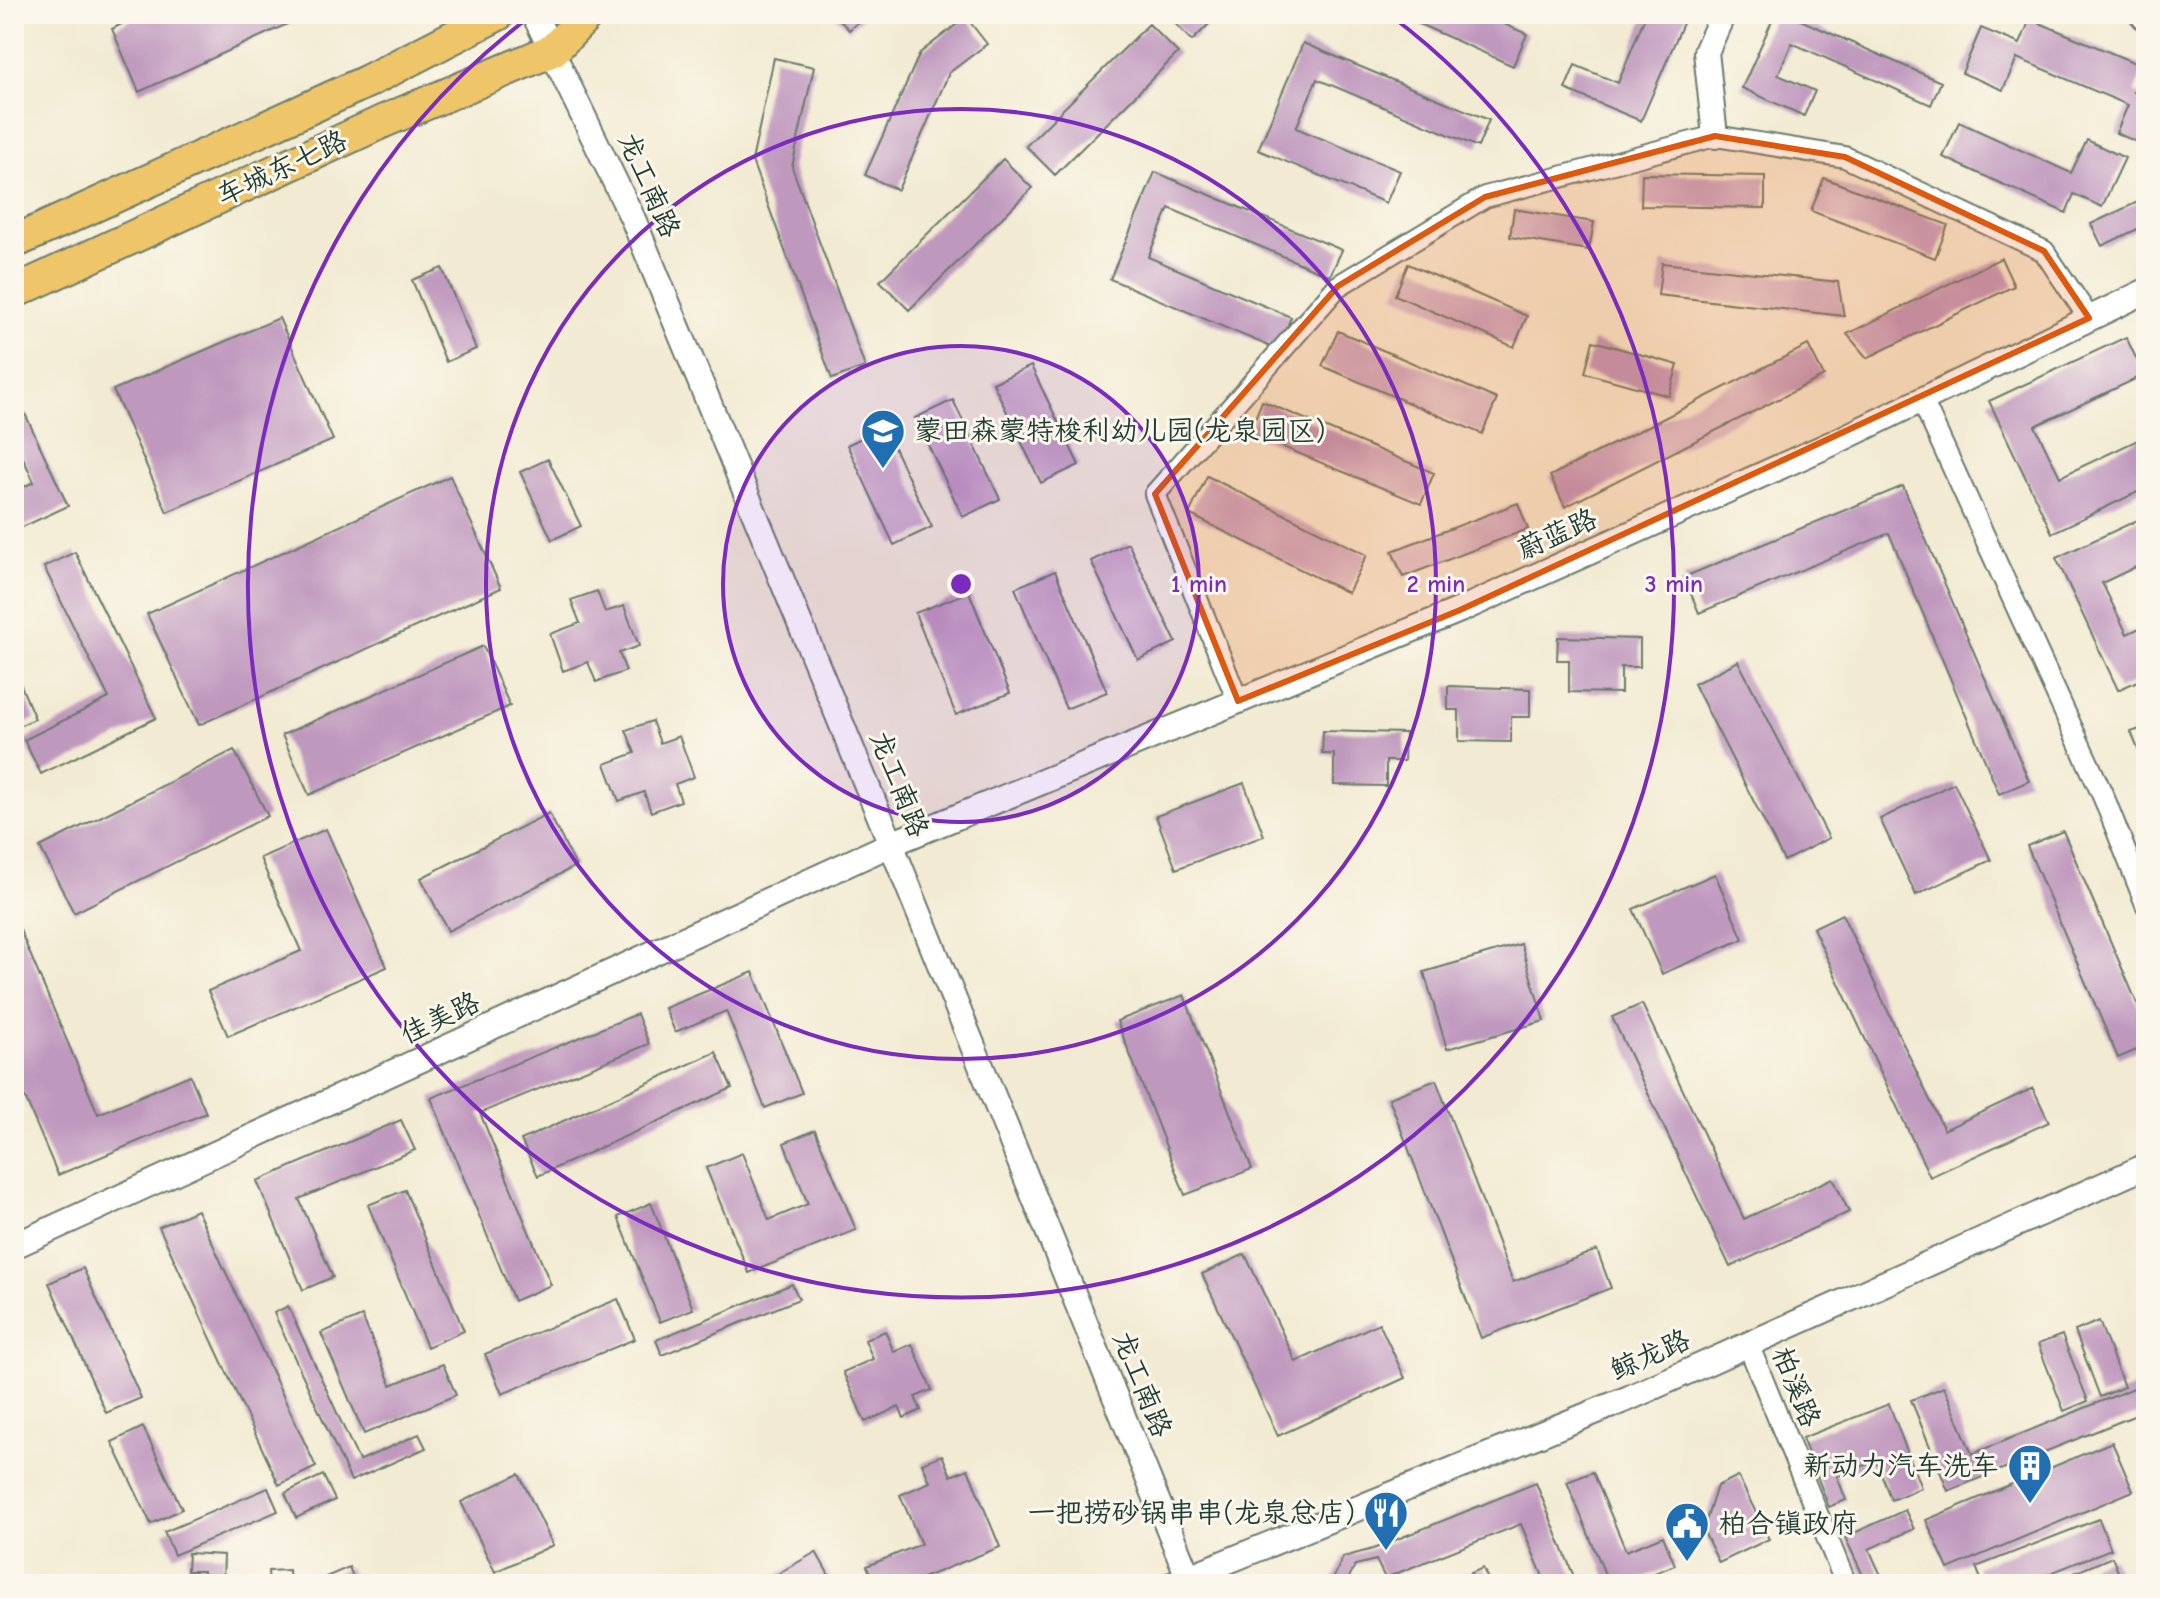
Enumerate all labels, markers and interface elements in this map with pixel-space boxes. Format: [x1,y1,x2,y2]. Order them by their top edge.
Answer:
street label: 车城东七路 [212,124,352,212]
street label: 龙工南路 [612,127,686,243]
school or university icon: 蒙田森蒙特梭利幼儿园(龙泉园区) [859,407,907,470]
place label: 蒙田森蒙特梭利幼儿园(龙泉园区) [914,415,1325,447]
street label: 蔚蓝路 [1512,502,1602,566]
centre of rings [947,570,975,598]
text: 1 min [1171,570,1227,598]
text: 2 min [1407,570,1465,598]
text: 3 min [1645,570,1703,598]
street label: 龙工南路 [863,726,935,842]
street label: 佳美路 [395,986,485,1050]
street label: 鲸龙路 [1605,1323,1695,1387]
street label: 龙工南路 [1106,1326,1178,1442]
street label: 柏溪路 [1765,1342,1827,1432]
building icon: 新动力汽车洗车 [2006,1442,2054,1505]
place label: 新动力汽车洗车 [1803,1450,1999,1482]
restaurant icon: 一把捞砂锅串串(龙泉总店) [1362,1489,1410,1552]
place label: 一把捞砂锅串串(龙泉总店) [1028,1497,1355,1529]
public building icon: 柏合镇政府 [1663,1500,1711,1563]
place label: 柏合镇政府 [1718,1508,1858,1540]

